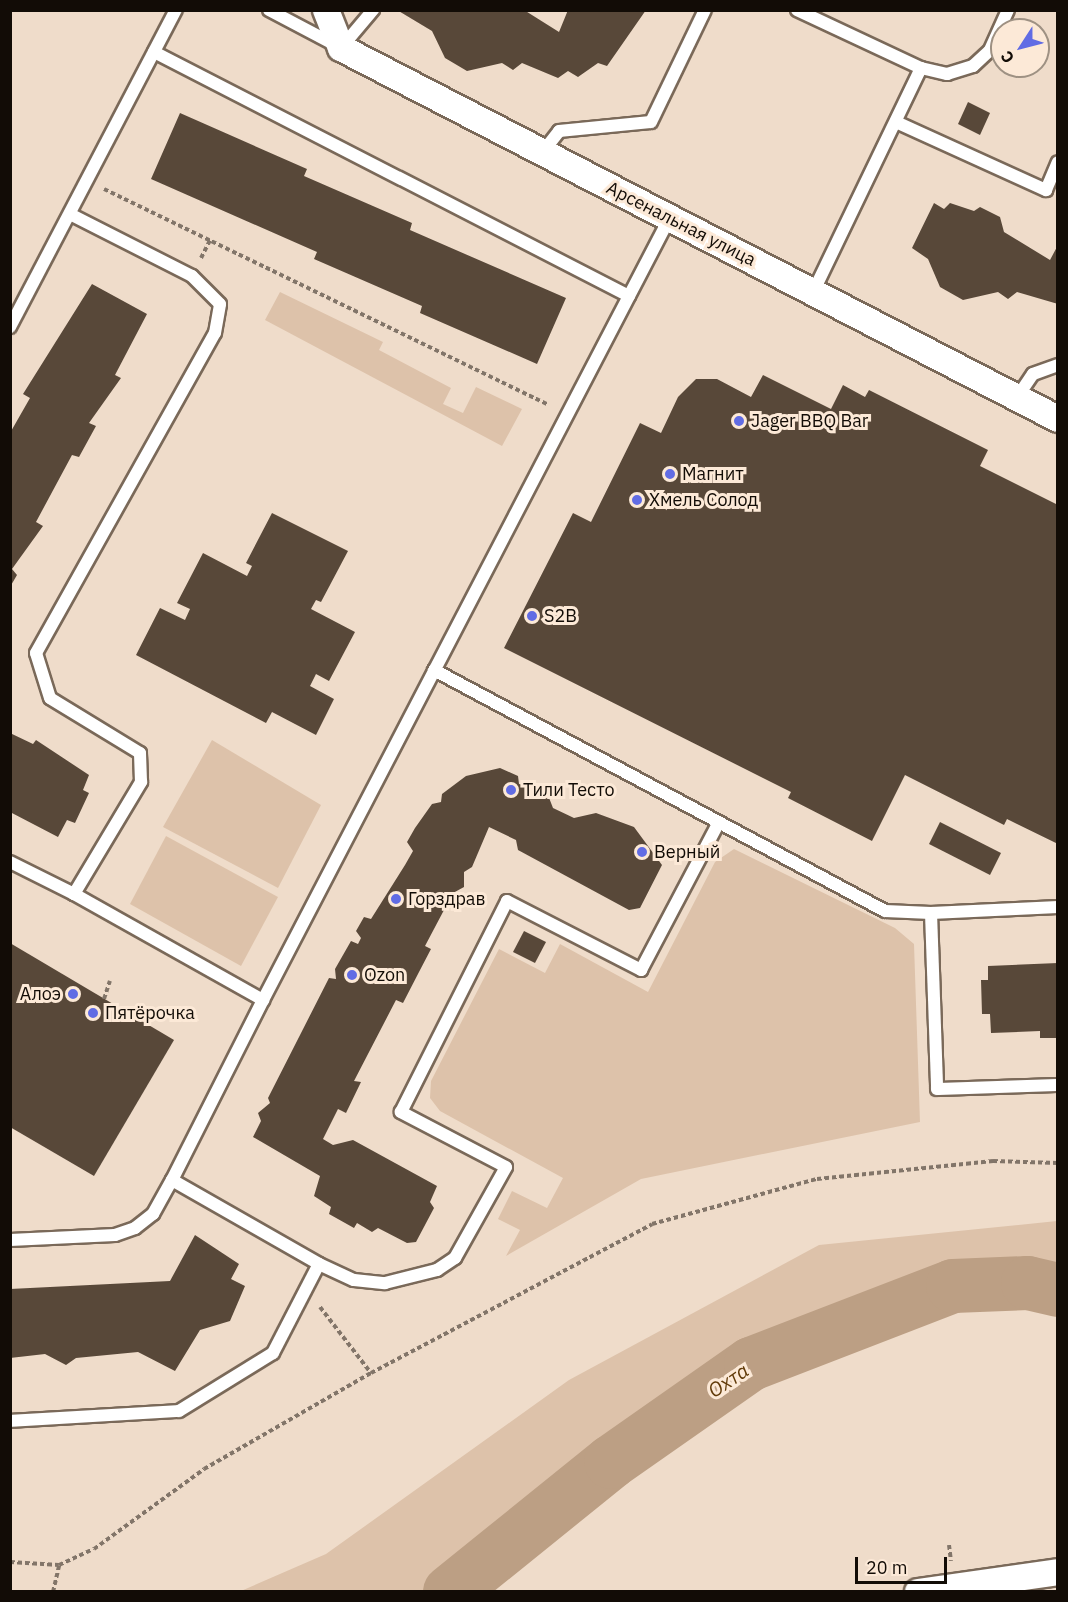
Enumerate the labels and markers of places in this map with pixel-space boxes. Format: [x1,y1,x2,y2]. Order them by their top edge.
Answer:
place label: Jager BBQ Bar [751,410,868,432]
marker: Jager BBQ Bar [732,414,746,428]
place label: Магнит [682,463,744,485]
marker: Магнит [663,467,677,481]
place label: Хмель Солод [649,489,758,511]
marker: Хмель Солод [630,493,644,507]
place label: S2B [544,605,577,627]
marker: S2B [525,609,539,623]
place label: Тили Тесто [523,779,615,801]
marker: Тили Тесто [504,783,518,797]
place label: Верный [654,841,720,863]
marker: Верный [635,845,649,859]
place label: Горздрав [408,888,486,910]
marker: Горздрав [389,892,403,906]
place label: Ozon [364,964,405,986]
marker: Ozon [345,968,359,982]
place label: Алоэ [20,983,61,1005]
marker: Алоэ [66,987,80,1001]
place label: Пятёрочка [105,1002,195,1024]
marker: Пятёрочка [86,1006,100,1020]

